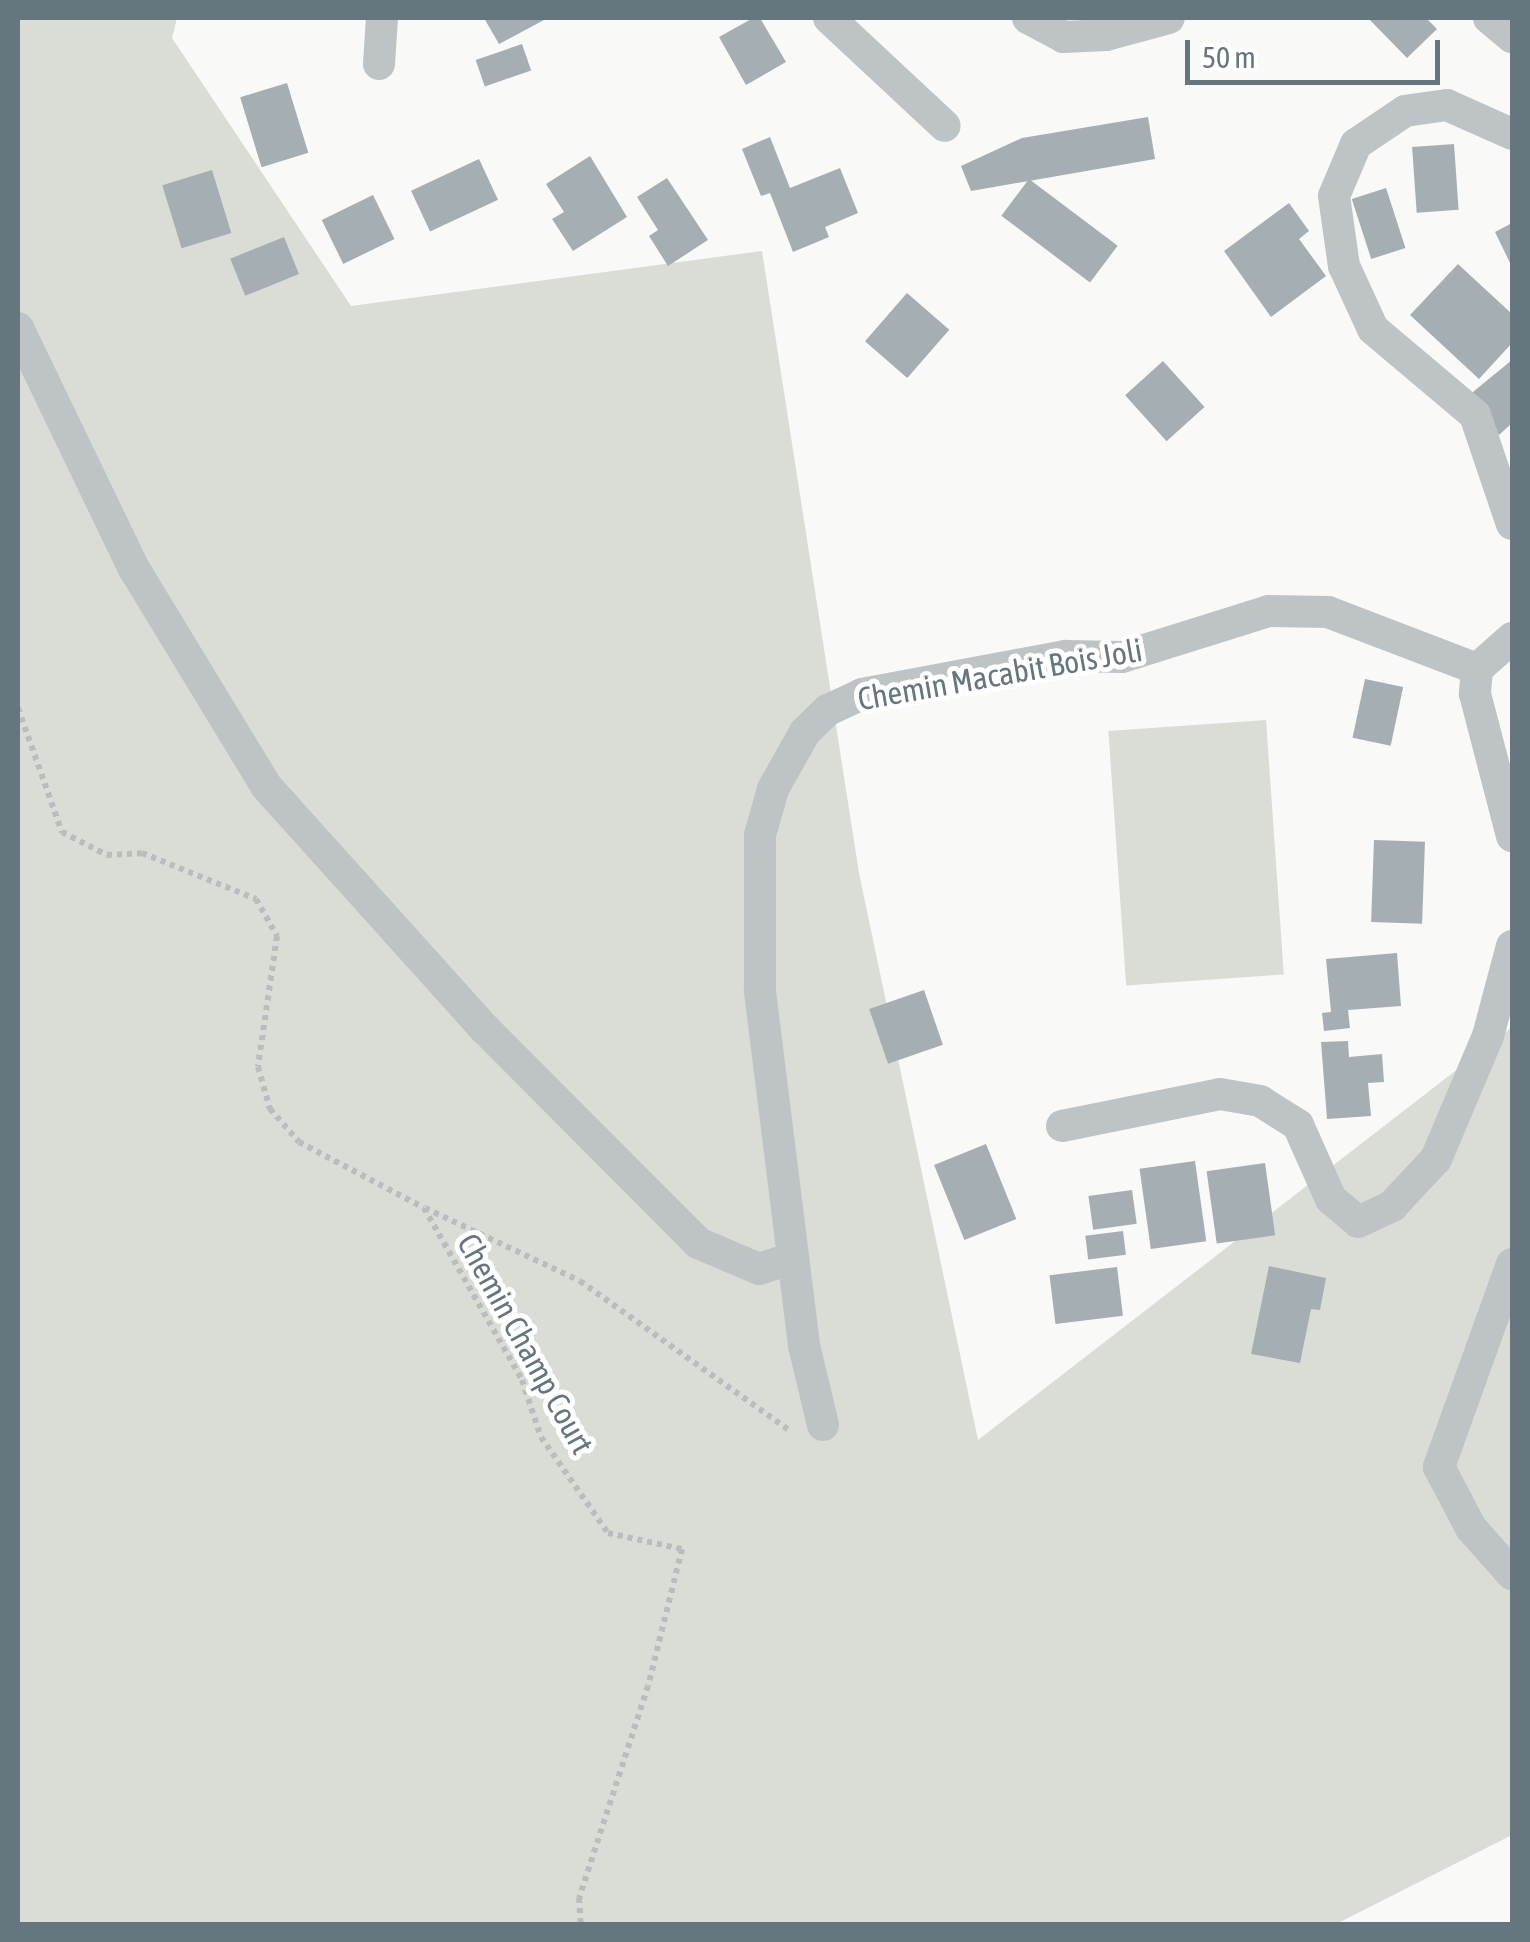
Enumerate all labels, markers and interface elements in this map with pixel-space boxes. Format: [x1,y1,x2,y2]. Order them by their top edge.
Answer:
scale bar [1190,20,1445,82]
text: 50 m [1202,40,1256,74]
street label: Chemin Macabit Bois Joli [855,631,1145,719]
street label: Chemin Champ Court [449,1227,601,1461]

